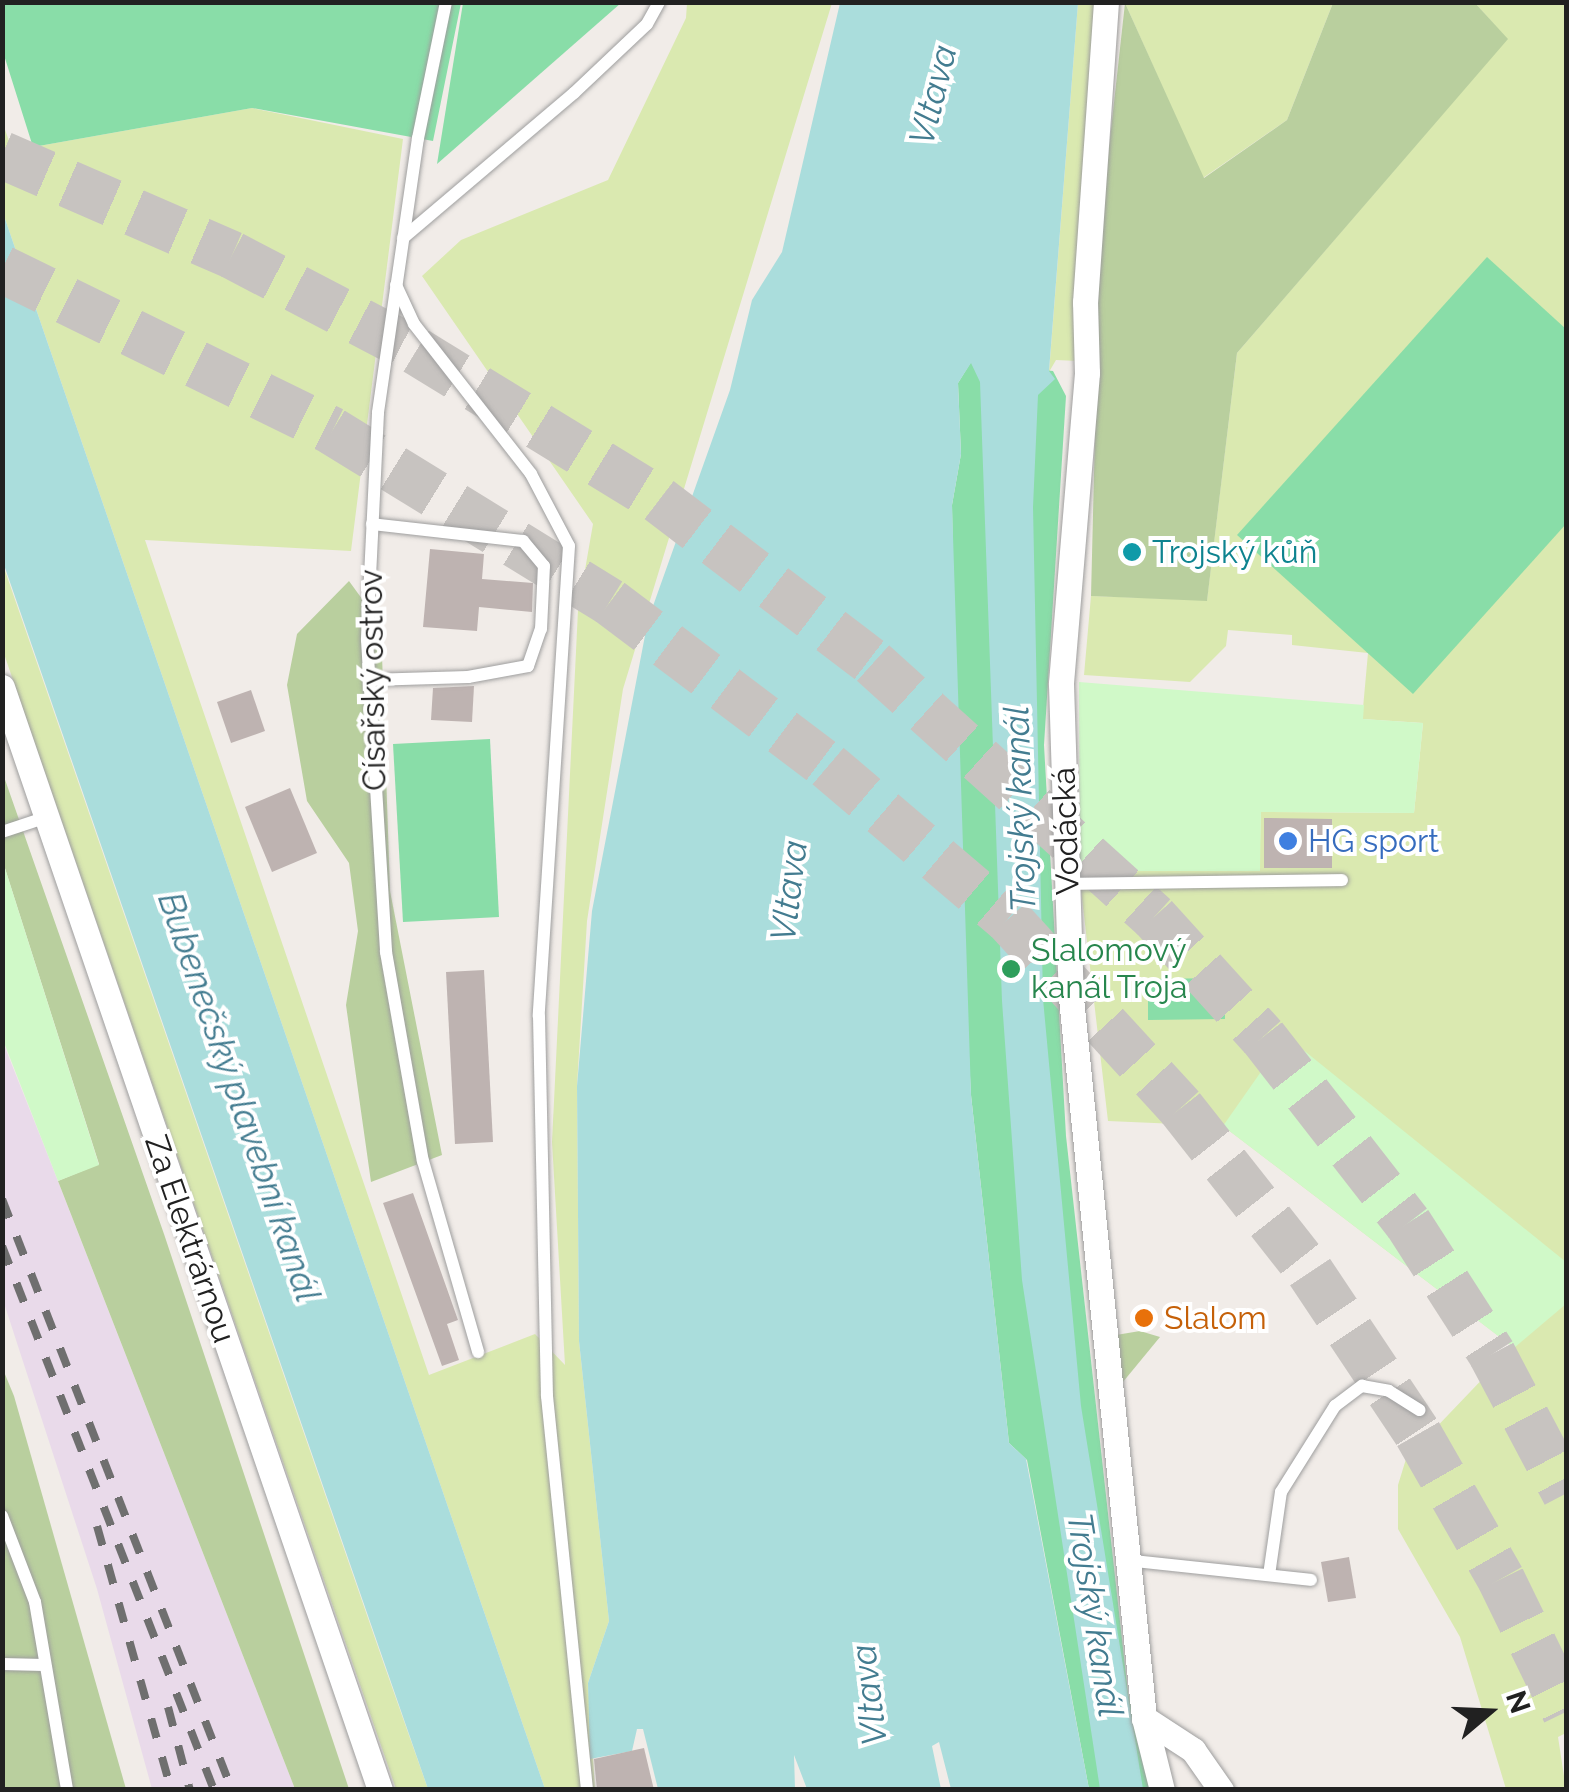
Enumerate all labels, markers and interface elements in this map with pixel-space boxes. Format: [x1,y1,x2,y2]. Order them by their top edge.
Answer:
water label: Vltava [900,41,966,149]
place label: Trojský kůň [1152,533,1318,571]
marker: Trojský kůň [1121,541,1143,563]
street label: Císařský ostrov [352,568,394,792]
water label: Trojský kanál [995,705,1045,913]
street label: Vodácká [1045,766,1087,896]
place label: HG sport [1308,822,1439,860]
marker: HG sport [1277,830,1299,852]
water label: Vltava [762,838,816,944]
water label: Bubenečský plavební kanál [149,886,329,1308]
place label: Slalomový kanál Troja [1031,932,1189,1007]
marker: Slalomový kanál Troja [1000,958,1022,980]
street label: Za Elektrárnou [137,1130,243,1348]
place label: Slalom [1164,1299,1267,1337]
marker: Slalom [1133,1307,1155,1329]
water label: Trojský kanál [1058,1510,1132,1720]
water label: Vltava [842,1642,896,1748]
north arrow [1439,1662,1539,1762]
text: N [1499,1687,1537,1718]

